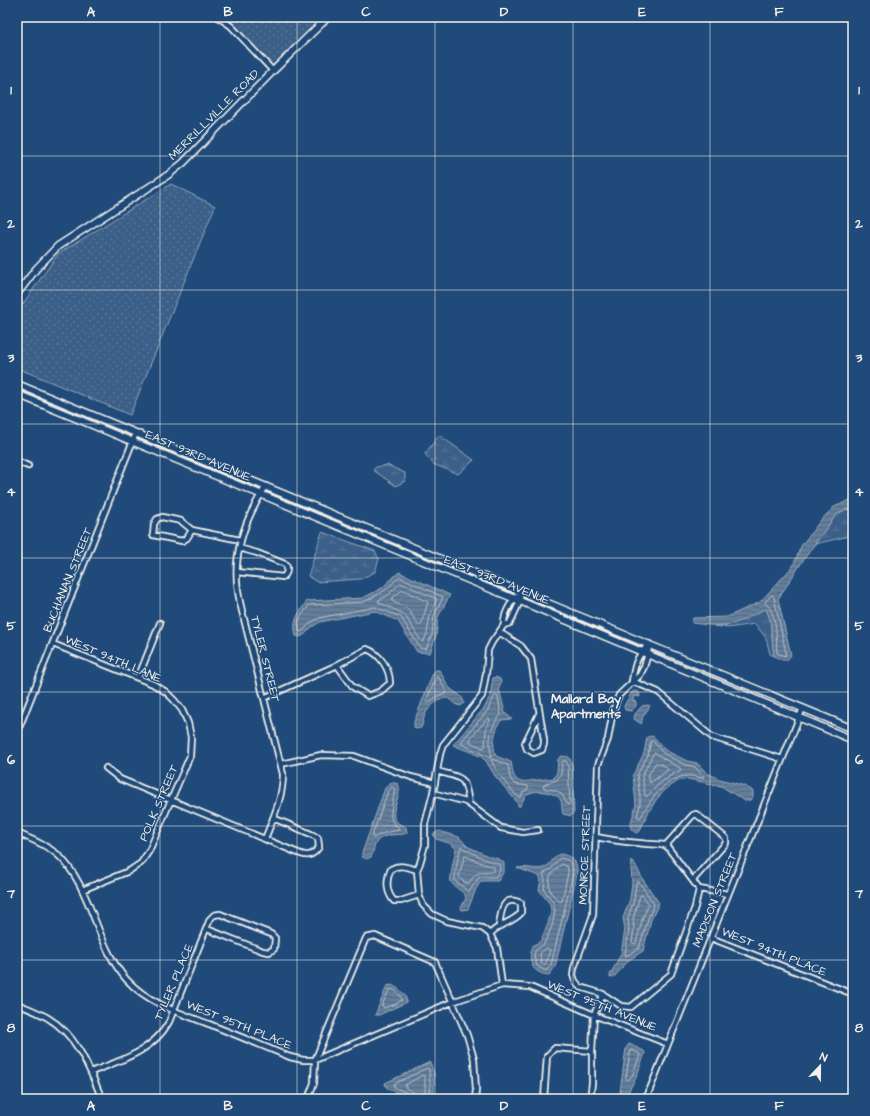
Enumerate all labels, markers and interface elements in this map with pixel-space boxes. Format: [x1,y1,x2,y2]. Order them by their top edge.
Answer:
text: A [87,3,96,21]
text: B [223,3,233,21]
text: C [361,3,371,21]
text: D [500,3,509,21]
text: E [638,3,646,21]
text: F [774,3,784,21]
street label: MERRILLVILLE ROAD [165,66,263,164]
text: 1 [10,81,12,99]
text: 1 [858,81,860,99]
text: 2 [6,215,15,233]
text: 2 [854,215,863,233]
text: 3 [7,349,15,367]
text: 3 [855,349,863,367]
street label: EAST 93RD AVENUE [143,426,253,486]
text: 4 [7,483,16,501]
text: 4 [855,483,864,501]
street label: BUCHANAN STREET [39,525,97,635]
street label: EAST 93RD AVENUE [442,551,552,609]
street label: TYLER STREET [246,614,284,704]
text: 5 [6,617,16,635]
text: 5 [854,617,864,635]
street label: WEST 94TH LANE [62,631,164,687]
district label: Mallard Bay Apartments [551,690,622,724]
text: 6 [7,751,16,769]
text: 6 [855,751,864,769]
street label: POLK STREET [135,762,183,844]
street label: MONROE STREET [575,805,595,905]
street label: MADISON STREET [688,850,742,950]
text: 7 [6,885,16,903]
text: 7 [854,885,864,903]
street label: WEST 94TH PLACE [719,923,829,981]
street label: TYLER PLACE [150,941,198,1023]
street label: WEST 95TH AVENUE [545,976,659,1036]
street label: WEST 95TH PLACE [184,996,294,1054]
text: 8 [7,1019,16,1037]
text: 8 [855,1019,864,1037]
north arrow [800,1046,840,1086]
text: N [818,1049,830,1065]
text: A [87,1097,96,1115]
text: B [223,1097,233,1115]
text: C [361,1097,371,1115]
text: D [500,1097,509,1115]
text: E [638,1097,646,1115]
text: F [774,1097,784,1115]

